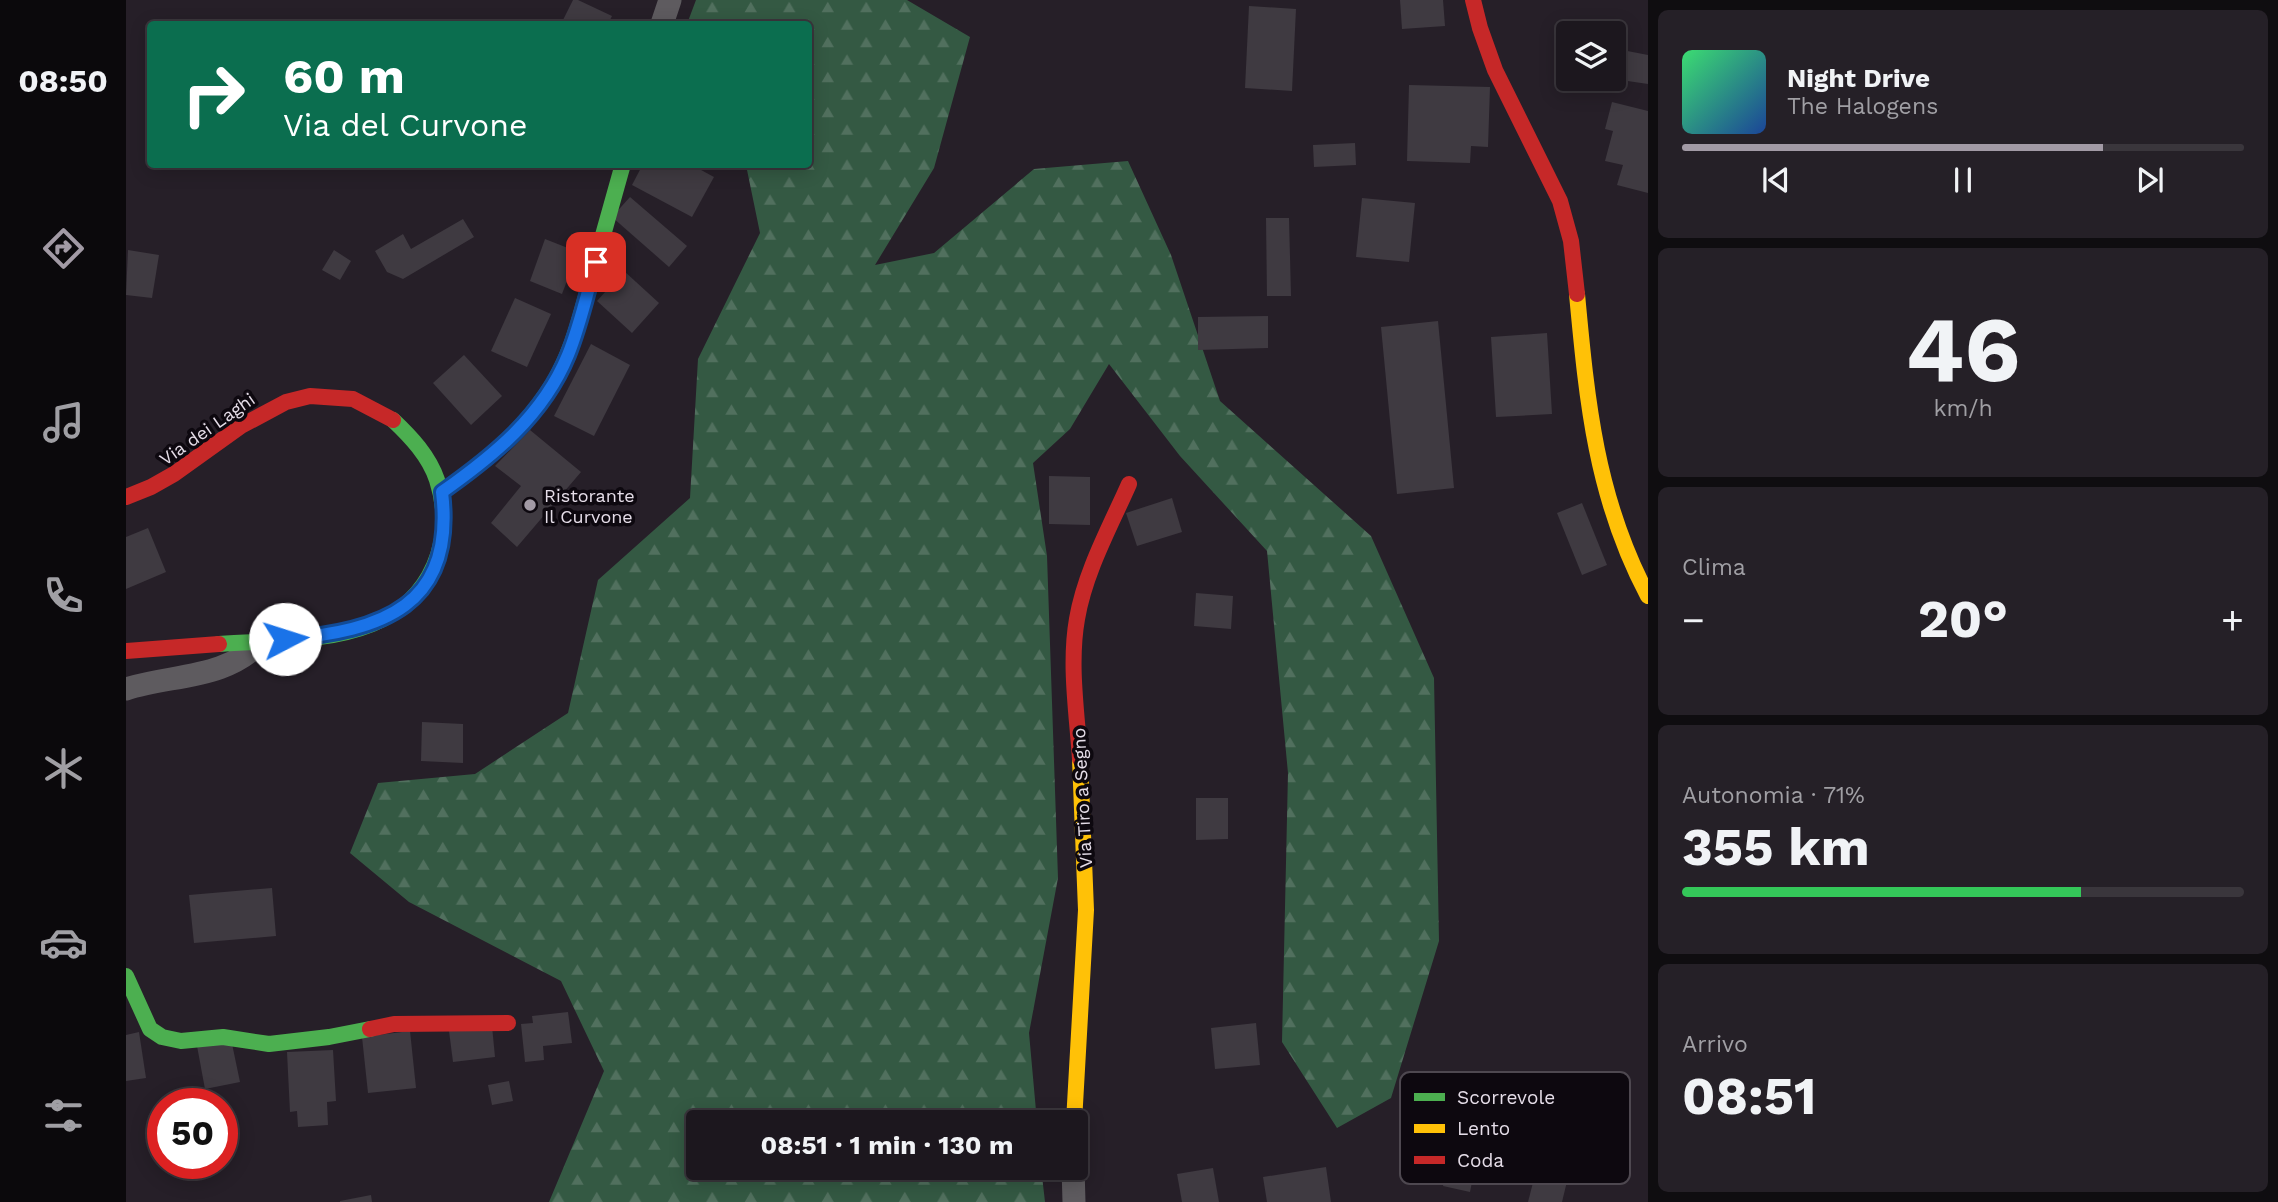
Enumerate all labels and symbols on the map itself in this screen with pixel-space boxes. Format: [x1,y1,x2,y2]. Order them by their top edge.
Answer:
pin [566,232,626,292]
street label: Via dei Laghi [155,388,259,470]
place label: Ristorante Il Curvone [544,485,635,527]
marker: Ristorante Il Curvone [522,497,538,513]
position arrow [248,602,322,676]
street label: Via Tiro a Segno [1068,727,1096,869]
legend [1400,1072,1630,1184]
text: Scorrevole [1457,1086,1555,1109]
speed limit sign: 50 [147,1088,238,1179]
text: Lento [1457,1117,1510,1140]
text: Coda [1457,1149,1504,1172]

